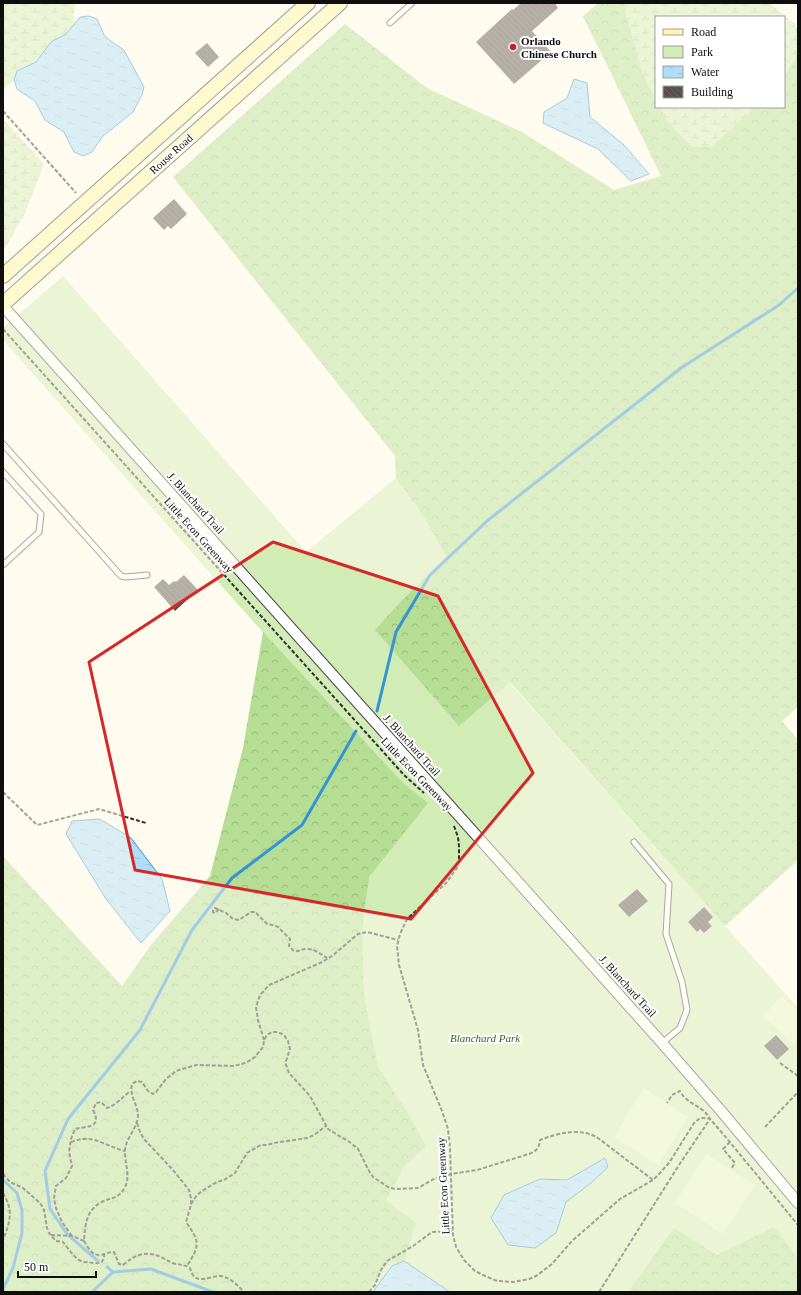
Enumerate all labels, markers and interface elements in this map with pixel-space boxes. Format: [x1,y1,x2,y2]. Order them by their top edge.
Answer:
legend [655,16,785,108]
text: Road [691,25,716,39]
place label: Orlando Chinese Church [521,35,597,60]
marker: Orlando Chinese Church [508,42,518,52]
text: Park [691,45,713,59]
text: Water [691,65,719,79]
text: Building [691,85,733,99]
street label: Rouse Road [147,131,195,176]
street label: J. Blanchard Trail [165,470,227,536]
street label: Little Econ Greenway [162,495,236,575]
street label: J. Blanchard Trail [381,712,443,778]
street label: Little Econ Greenway [379,735,455,813]
street label: J. Blanchard Trail [597,953,659,1019]
park label: Blanchard Park [450,1032,521,1044]
street label: Little Econ Greenway [434,1137,452,1235]
scale bar [18,1253,96,1279]
text: 50 m [24,1260,49,1274]

